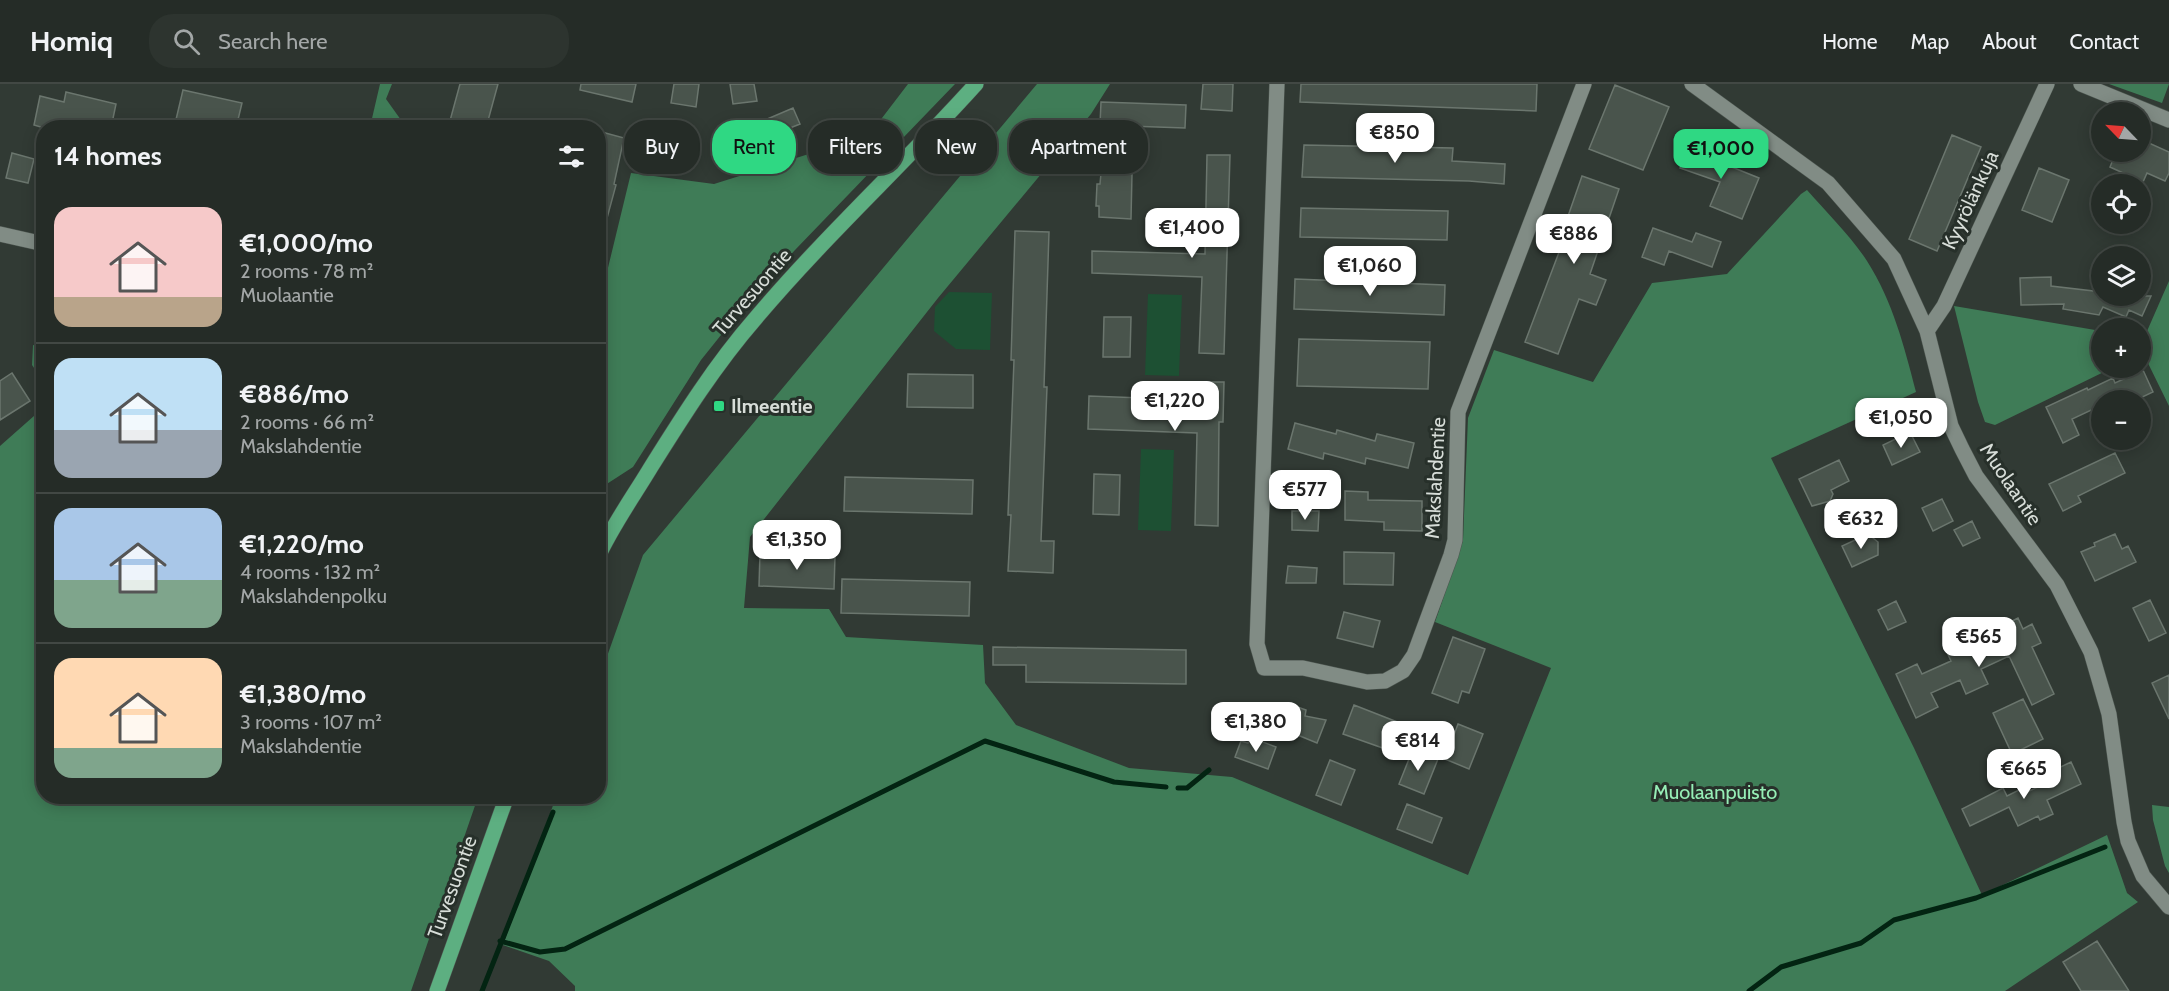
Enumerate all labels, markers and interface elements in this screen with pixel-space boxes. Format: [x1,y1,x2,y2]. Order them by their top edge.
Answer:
search box [149,14,569,68]
text: Homiq [30,24,113,58]
icon: search [170,25,203,58]
text: Search here [218,28,327,55]
text: Home [1822,29,1878,54]
text: Map [1911,29,1949,54]
text: About [1982,29,2036,54]
text: Contact [2069,29,2139,54]
north arrow [2091,102,2151,162]
map controls [2091,102,2151,450]
pin: €850 [1359,113,1431,164]
chip: Buy [624,120,700,174]
chip: Rent [712,120,796,174]
chip: Filters [808,120,903,174]
chip: New [915,120,997,174]
chip: Apartment [1009,120,1148,174]
text: €850 [1370,120,1420,144]
pin: €1,000 [1672,129,1770,180]
text: €1,000 [1687,136,1755,160]
text: 14 homes [54,140,162,172]
icon: filters [555,140,588,173]
street label: Kyyrölänkuja [1937,146,2003,253]
button: locate [2091,174,2151,234]
pin: €1,400 [1143,208,1241,259]
pin: €886 [1538,214,1610,265]
text: €1,400 [1159,215,1225,239]
text: €886 [1550,221,1598,245]
text: €1,000/mo [240,227,373,259]
icon: home [102,231,174,303]
street label: Turvesuontie [708,244,796,340]
pin: €1,060 [1321,246,1419,297]
button: layers [2091,246,2151,306]
text: €1,060 [1338,253,1402,277]
text: 2 rooms · 78 m² [240,259,373,283]
text: Muolaantie [240,283,334,307]
button: + [2091,318,2151,378]
text: €886/mo [240,378,349,410]
pin: €1,220 [1126,381,1224,432]
icon: home [102,382,174,454]
text: €1,220 [1145,388,1205,412]
button: − [2091,390,2151,450]
place label: Ilmeentie [731,394,813,418]
pin: €1,050 [1852,398,1950,449]
marker: Ilmeentie [712,399,726,413]
text: €1,050 [1869,405,1933,429]
text: 2 rooms · 66 m² [240,410,374,434]
street label: Makslahdentie [1420,417,1450,539]
text: Makslahdentie [240,434,362,458]
street label: Muolaantie [1975,438,2047,530]
pin: €577 [1269,470,1341,521]
text: €577 [1283,477,1327,501]
pin: €632 [1825,499,1897,550]
text: €632 [1838,506,1884,530]
pin: €1,350 [748,520,846,571]
text: €1,350 [767,527,827,551]
text: €1,220/mo [240,528,364,560]
icon: home [102,532,174,604]
text: 4 rooms · 132 m² [240,560,380,584]
text: Makslahdenpolku [240,584,387,608]
pin: €565 [1943,617,2015,668]
text: €565 [1956,624,2002,648]
text: €1,380/mo [240,678,366,710]
icon: home [102,682,174,754]
pin: €1,380 [1207,702,1305,753]
text: €1,380 [1225,709,1287,733]
text: 3 rooms · 107 m² [240,710,382,734]
pin: €814 [1382,721,1454,772]
text: €814 [1396,728,1440,752]
text: Makslahdentie [240,734,362,758]
pin: €665 [1988,749,2060,800]
text: €665 [2001,756,2047,780]
park label: Muolaanpuisto [1653,780,1777,804]
street label: Turvesuontie [422,832,482,942]

